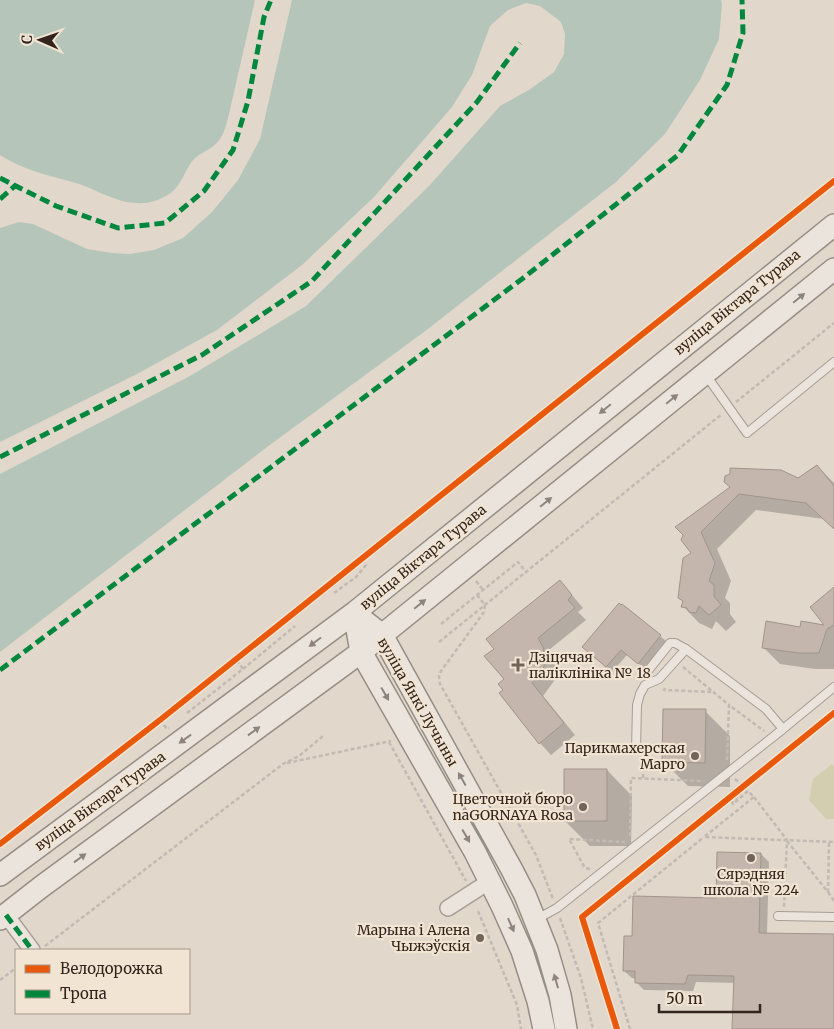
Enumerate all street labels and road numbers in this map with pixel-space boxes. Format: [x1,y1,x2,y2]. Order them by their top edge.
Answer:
street label: вуліца Віктара Турава [670,245,804,359]
street label: вуліца Віктара Турава [356,500,490,614]
street label: вуліца Янкі Лучыны [374,634,462,770]
street label: вуліца Віктара Турава [31,747,169,855]

